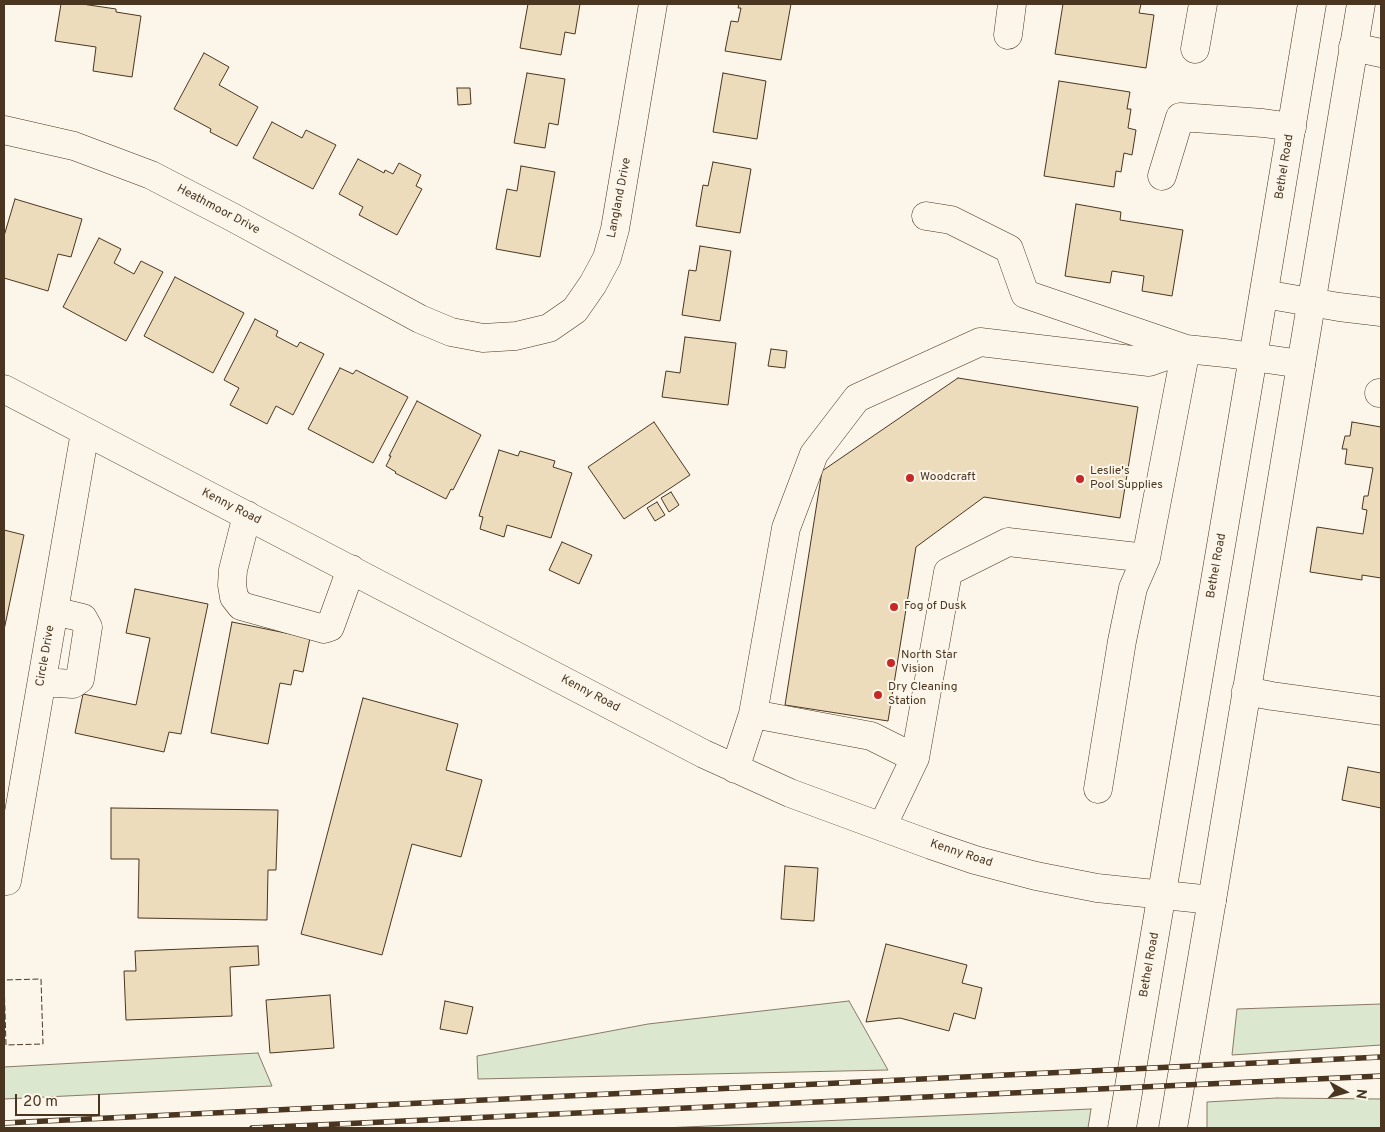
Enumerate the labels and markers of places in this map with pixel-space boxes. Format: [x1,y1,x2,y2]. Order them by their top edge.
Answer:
place label: Leslie's Pool Supplies [1090,465,1163,493]
place label: Woodcraft [920,471,976,485]
marker: Woodcraft [904,472,916,484]
marker: Leslie's Pool Supplies [1074,473,1086,485]
place label: Fog of Dusk [904,600,967,614]
marker: Fog of Dusk [888,601,900,613]
place label: North Star Vision [901,649,957,677]
marker: North Star Vision [885,657,897,669]
place label: Dry Cleaning Station [888,681,957,709]
marker: Dry Cleaning Station [872,689,884,701]

